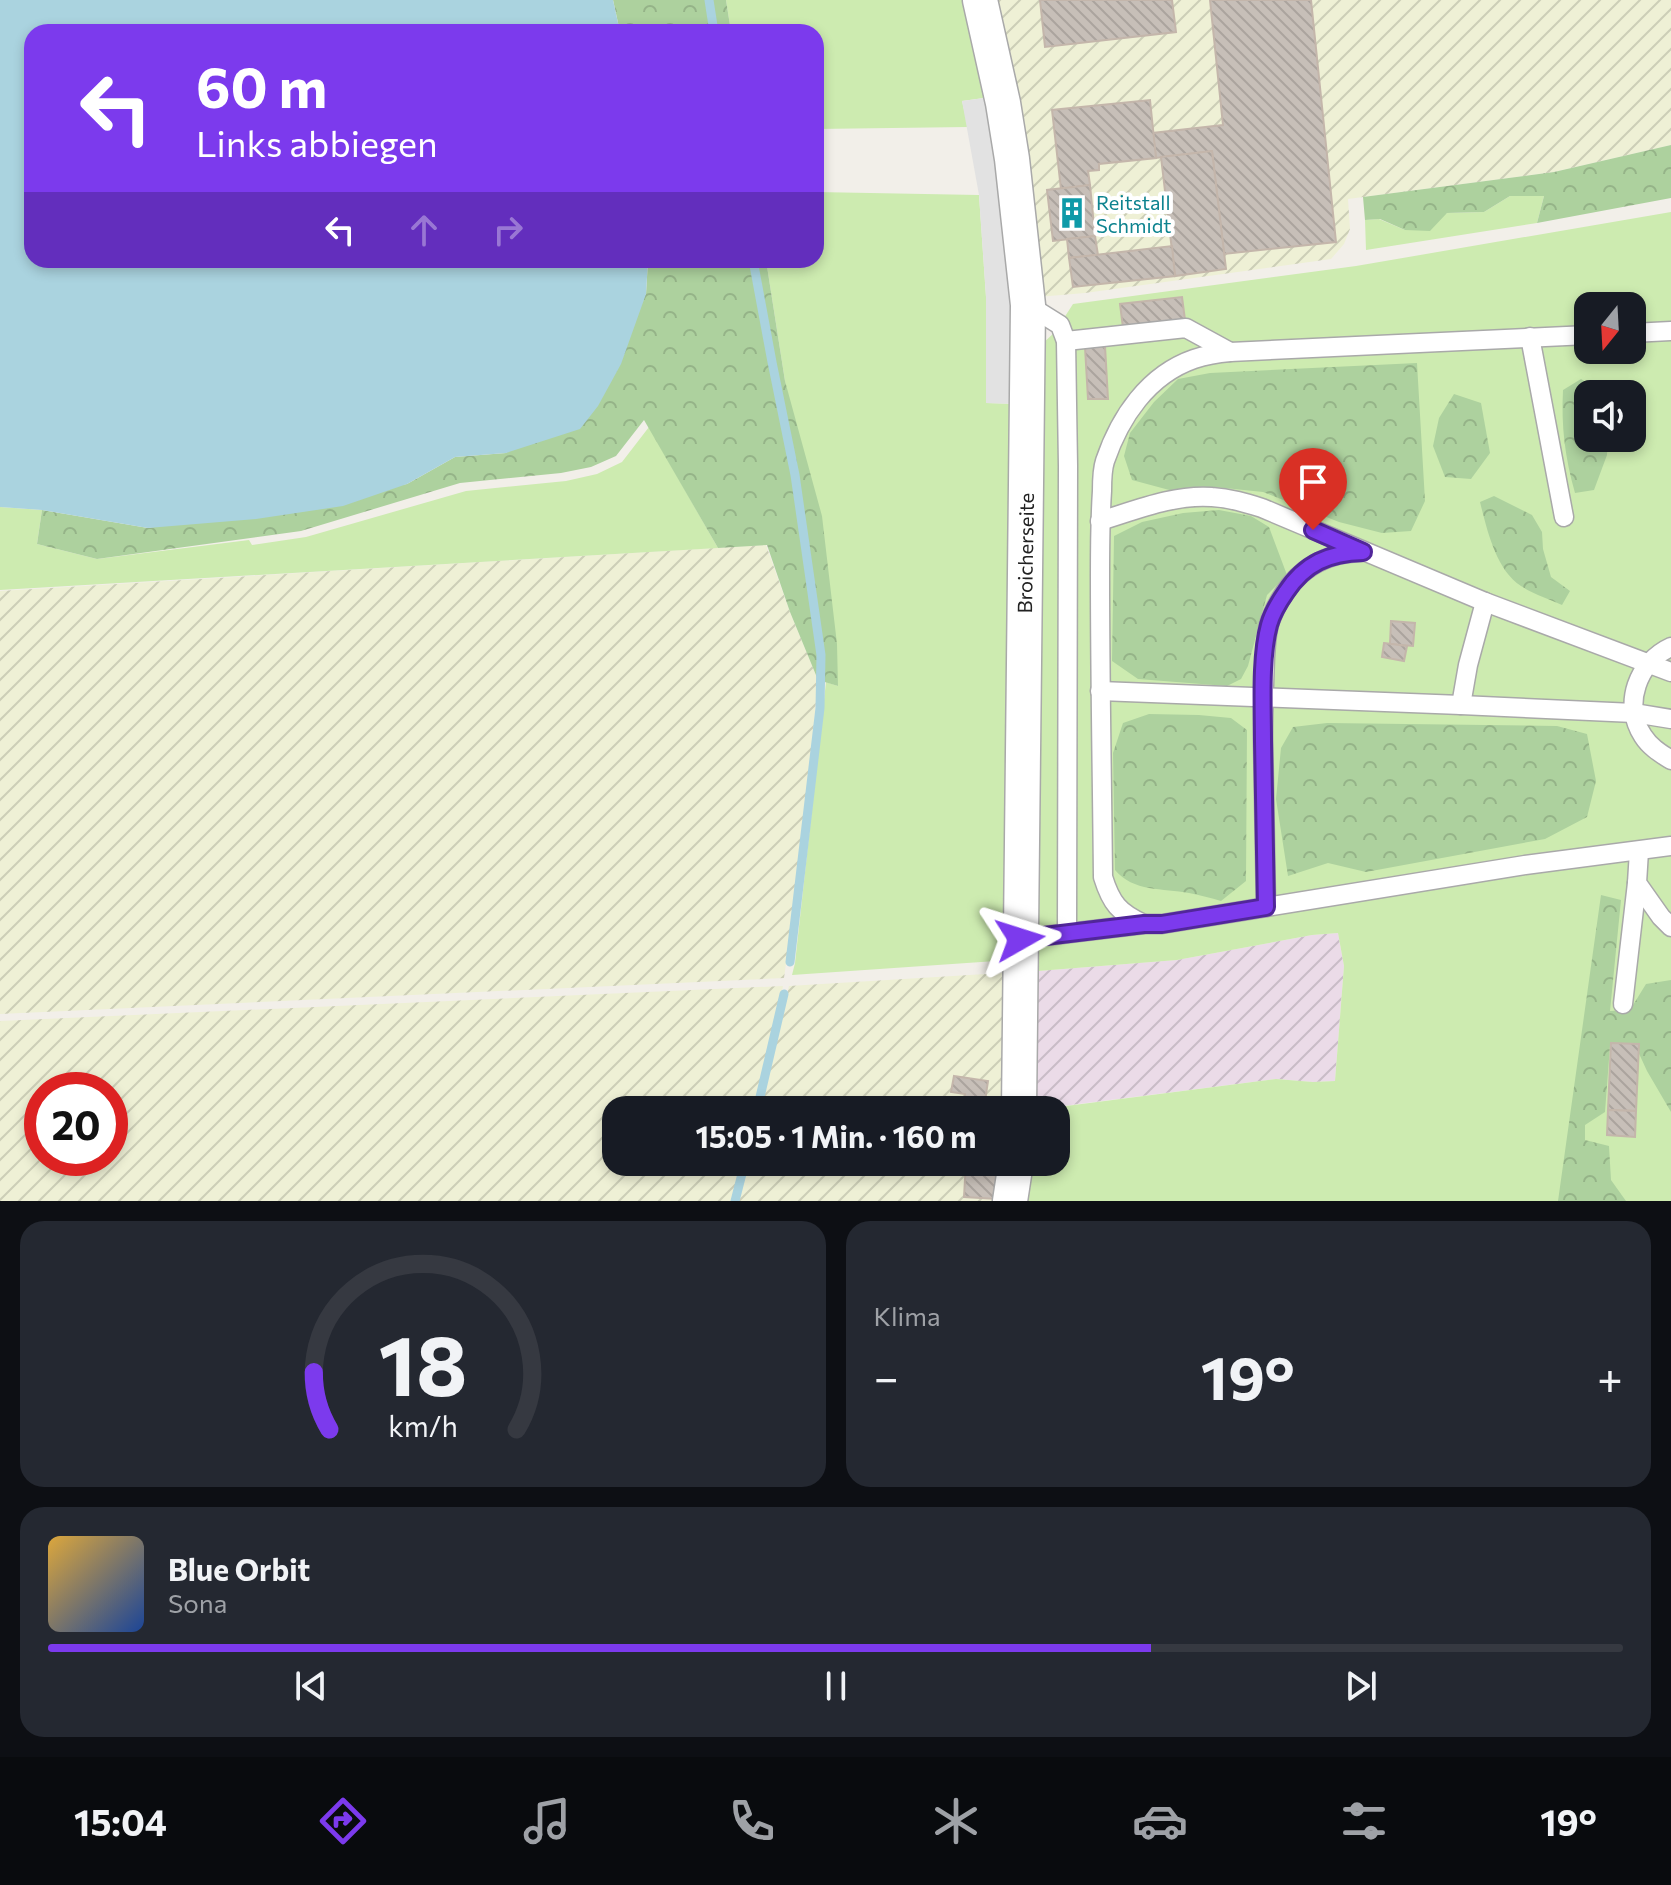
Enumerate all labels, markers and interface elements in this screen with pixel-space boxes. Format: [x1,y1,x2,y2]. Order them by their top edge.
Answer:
text: 60 m [196,51,327,120]
icon: left [64,56,168,160]
text: Links abbiegen [196,120,438,164]
place label: Reitstall Schmidt [1096,190,1171,237]
building icon: Reitstall Schmidt [1055,196,1089,230]
icon: left [318,208,362,252]
icon: ahead [402,208,446,252]
icon: right [486,208,530,252]
north arrow [1574,292,1646,364]
map controls [1574,292,1646,452]
button: sound [1574,380,1646,452]
pin [1279,448,1347,530]
icon: arrive [1291,460,1335,504]
street label: Broicherseite [1012,493,1038,613]
position arrow [978,897,1062,981]
speed limit sign: 20 [24,1072,128,1176]
text: 15:05 · 1 Min. · 160 m [696,1117,977,1154]
text: Klima [874,1300,941,1331]
text: 18 [378,1311,467,1413]
text: 19° [1201,1339,1295,1412]
text: − [874,1349,899,1403]
text: + [1597,1349,1623,1403]
text: km/h [388,1408,458,1443]
text: Blue Orbit [168,1550,310,1587]
text: Sona [168,1587,227,1618]
icon: previous [289,1664,333,1708]
icon: pause [814,1664,858,1708]
icon: next [1339,1664,1383,1708]
icon: directions [315,1793,371,1849]
icon: music [519,1793,575,1849]
icon: phone [724,1793,780,1849]
icon: climate [928,1793,984,1849]
icon: car [1132,1793,1188,1849]
icon: filters [1336,1793,1392,1849]
text: 15:04 [74,1799,167,1843]
text: 19° [1540,1799,1597,1843]

